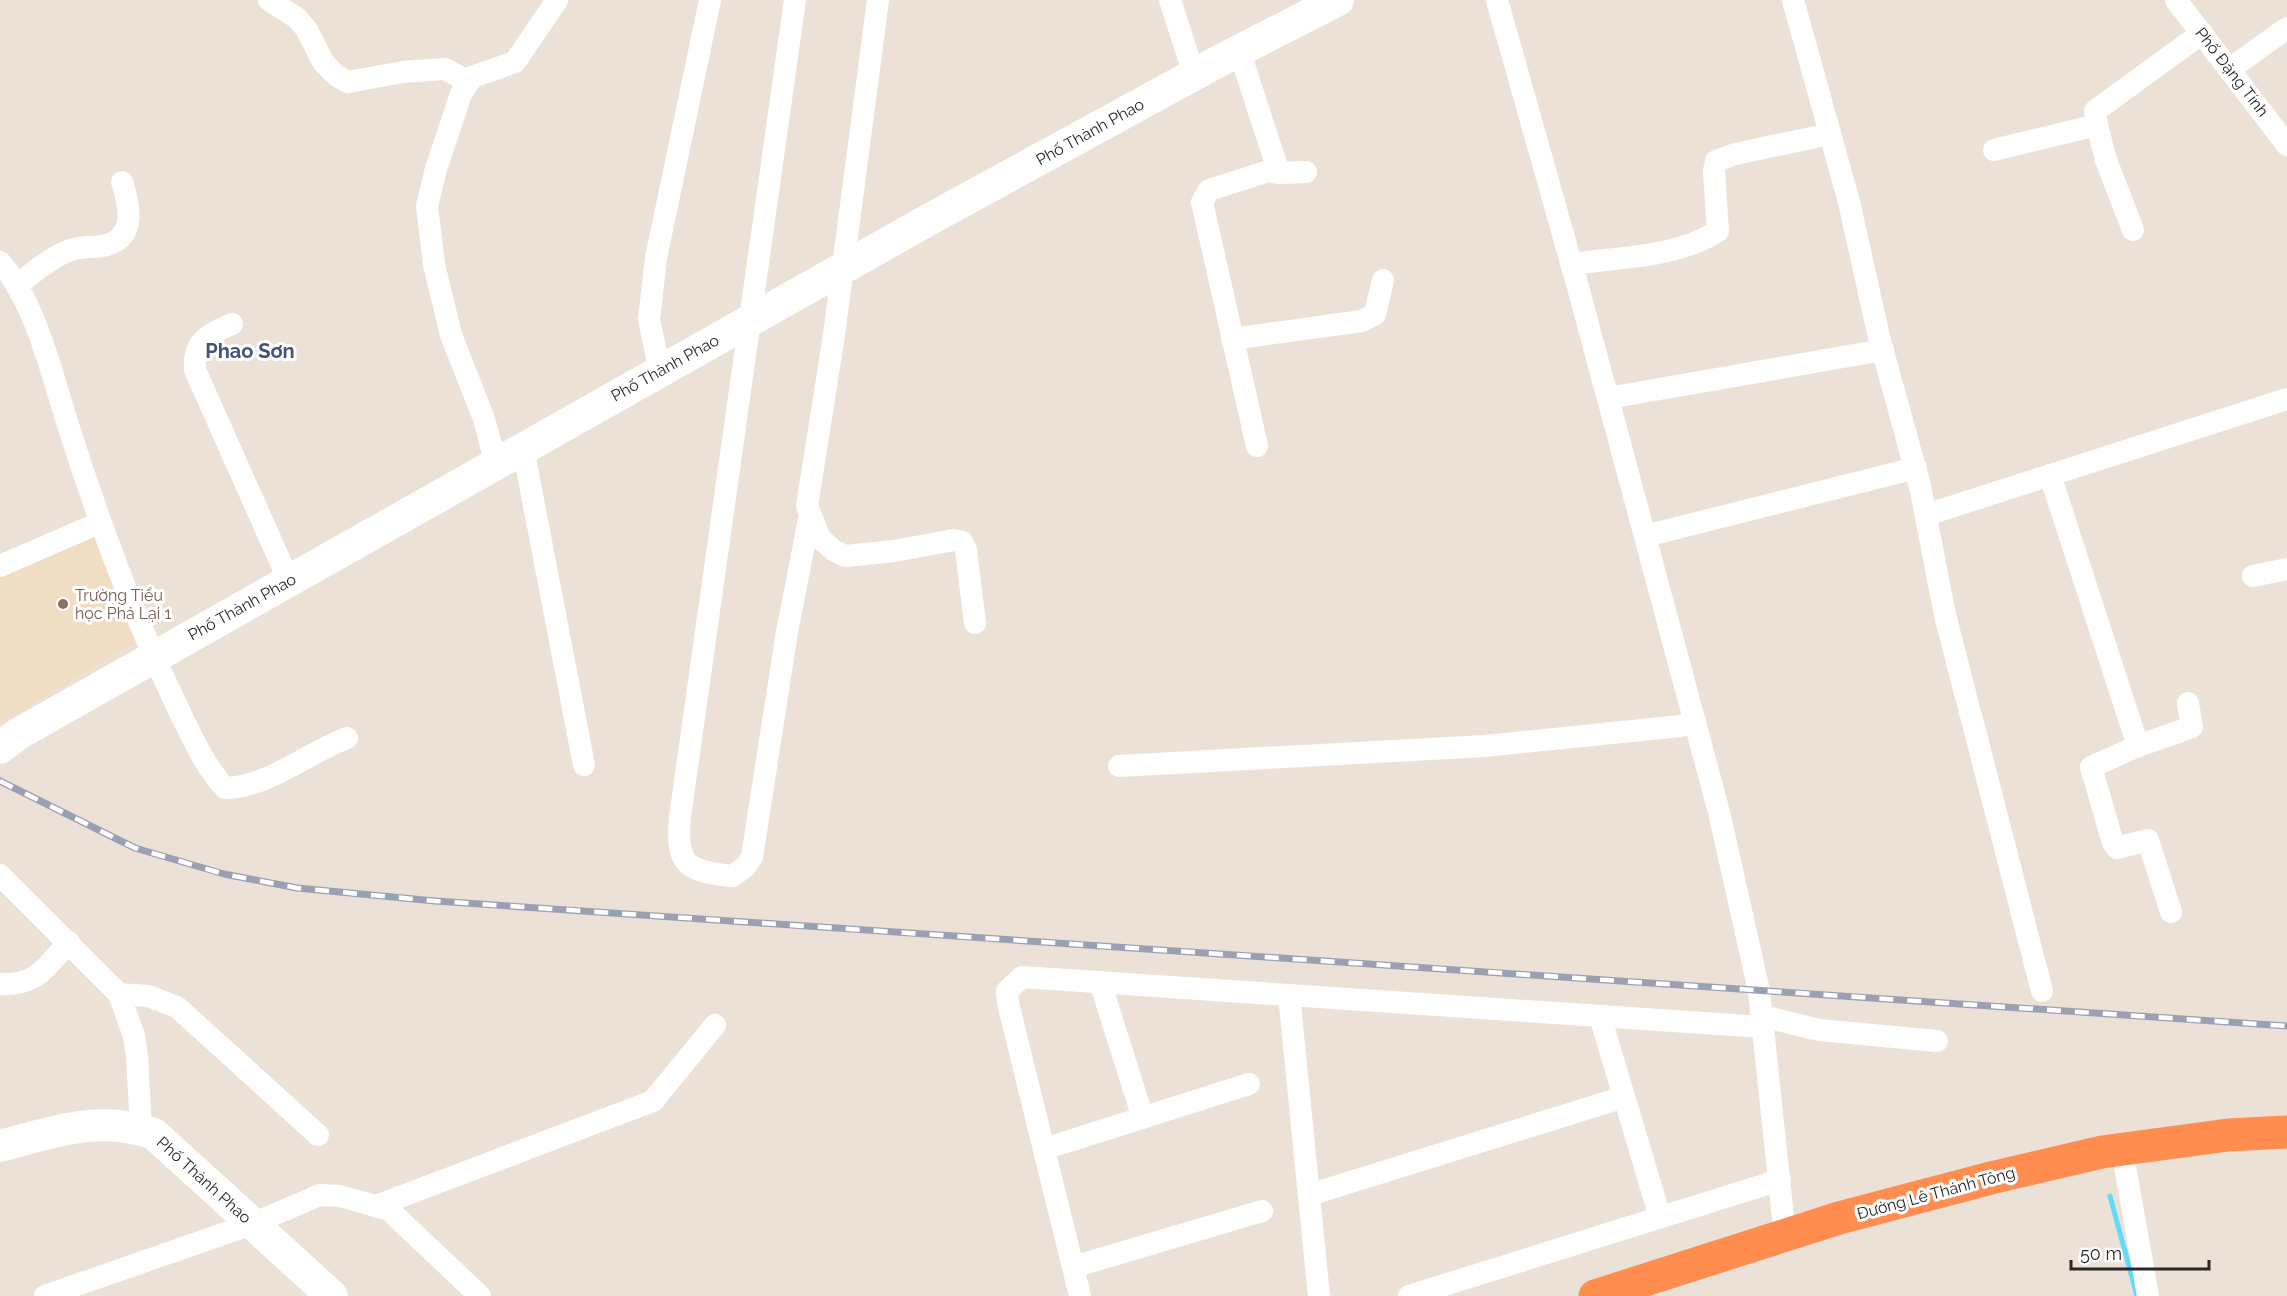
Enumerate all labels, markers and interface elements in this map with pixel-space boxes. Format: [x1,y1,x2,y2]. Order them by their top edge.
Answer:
street label: Phố Đặng Tính [2191,24,2273,120]
street label: Phố Thành Phao [1033,94,1147,170]
street label: Phố Thành Phao [608,330,722,406]
district label: Phao Sơn [205,339,295,363]
street label: Phố Thành Phao [185,569,299,645]
place label: Trường Tiểu học Phả Lại 1 [75,586,171,623]
marker: Trường Tiểu học Phả Lại 1 [56,597,70,611]
street label: Phố Thành Phao [153,1133,255,1227]
street label: Đường Lê Thánh Tông [1855,1163,2017,1223]
scale bar [2071,1233,2209,1271]
text: 50 m [2080,1243,2122,1264]

